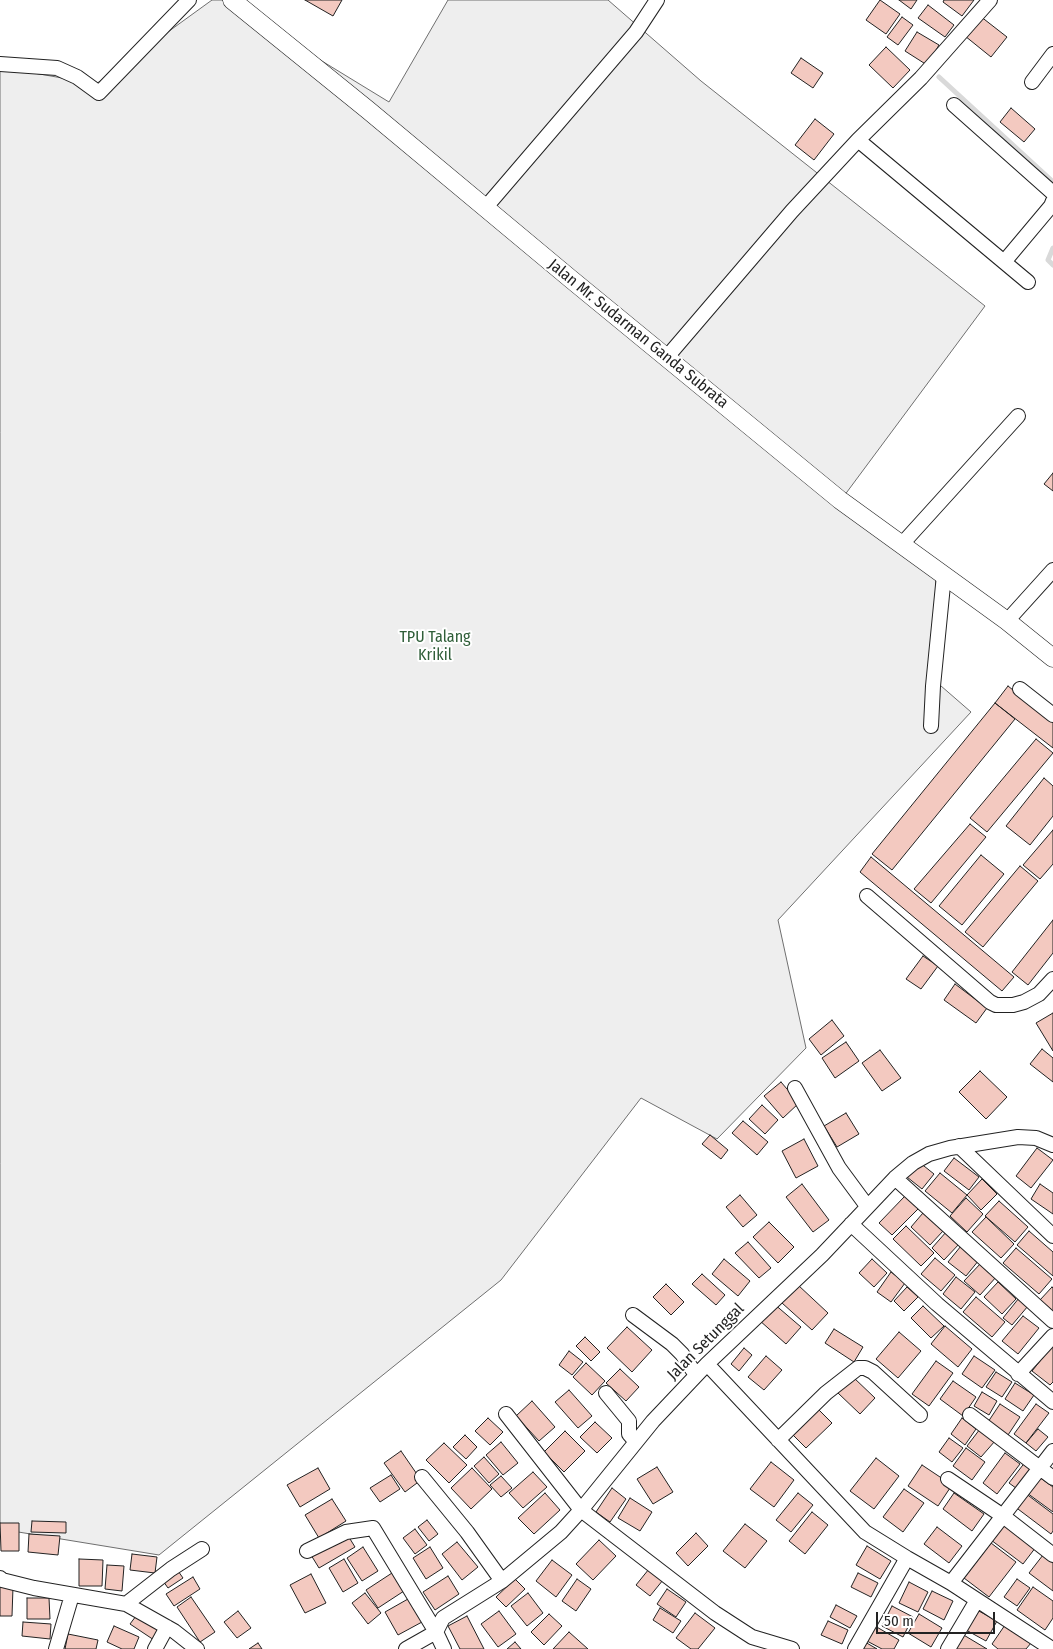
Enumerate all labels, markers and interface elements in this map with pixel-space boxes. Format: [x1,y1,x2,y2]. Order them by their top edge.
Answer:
street label: Jalan Mr. Sudarman Ganda Subrata [544,255,732,413]
park label: TPU Talang Krikil [399,628,471,666]
street label: Jalan Setunggal [664,1300,748,1384]
scale bar [878,1602,997,1634]
text: 50 m [884,1612,914,1630]

